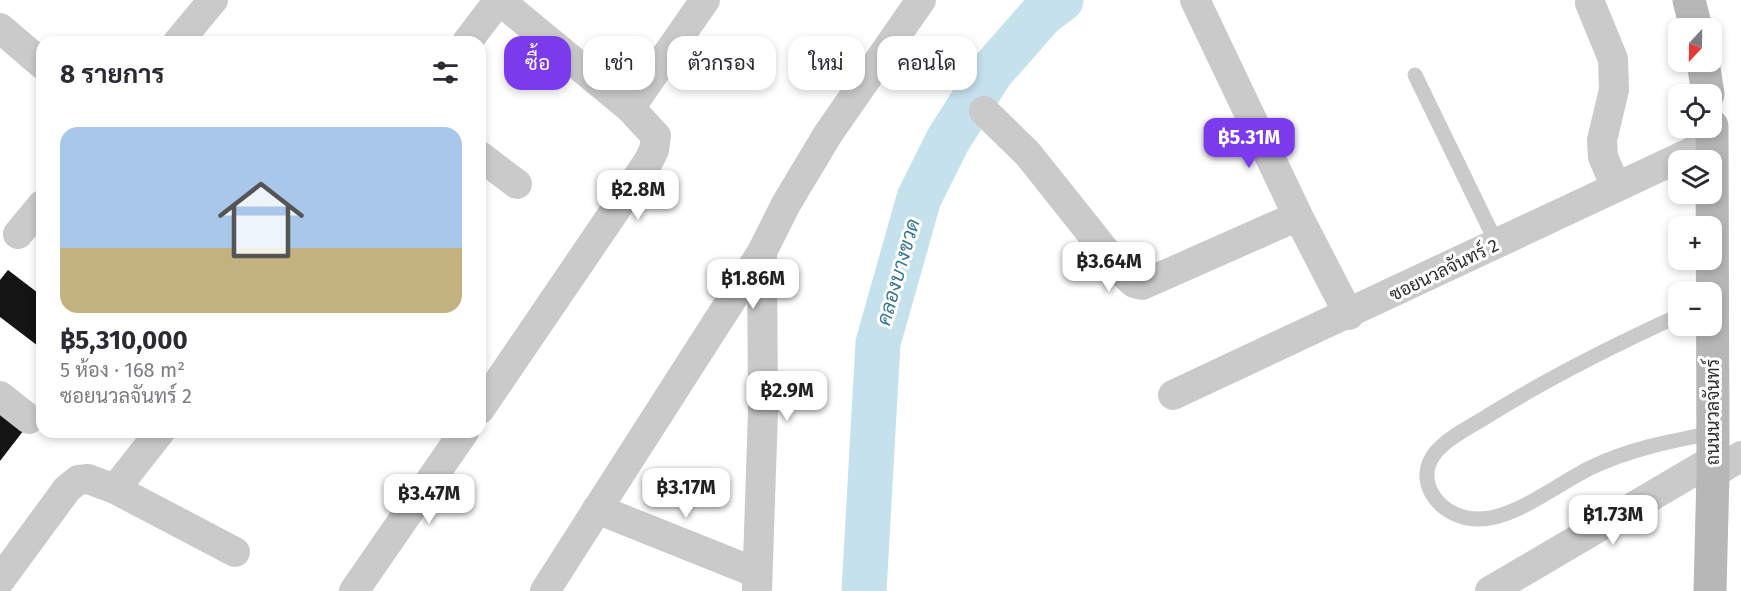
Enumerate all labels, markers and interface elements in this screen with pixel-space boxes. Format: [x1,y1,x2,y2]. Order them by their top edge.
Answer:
north arrow [1668,18,1722,72]
map controls [1668,18,1722,336]
chip: ซื้อ [504,36,571,90]
chip: เช่า [583,36,655,90]
chip: ตัวกรอง [667,36,776,90]
chip: ใหม่ [788,36,865,90]
chip: คอนโด [877,36,977,90]
icon: filters [429,56,462,89]
text: 8 รายการ [60,59,164,90]
button: locate [1668,84,1722,138]
pin: ฿5.31M [1200,118,1298,169]
text: ฿5.31M [1218,125,1280,149]
button: layers [1668,150,1722,204]
icon: home [207,166,315,274]
pin: ฿2.8M [596,170,680,221]
text: ฿2.8M [611,177,665,201]
water label: คลองบางขวด [871,216,925,328]
button: + [1668,216,1722,270]
street label: ซอยนวลจันทร์ 2 [1385,232,1502,306]
pin: ฿3.64M [1060,242,1158,293]
text: ฿3.64M [1076,249,1142,273]
pin: ฿1.86M [704,259,802,310]
text: ฿1.86M [721,266,785,290]
button: − [1668,282,1722,336]
text: ฿5,310,000 [60,325,188,356]
text: 5 ห้อง · 168 m² [60,358,185,382]
street label: ถนนนวลจันทร์ [1700,358,1724,465]
pin: ฿2.9M [745,371,829,422]
text: ฿2.9M [760,378,814,402]
text: ซอยนวลจันทร์ 2 [60,384,192,408]
pin: ฿3.17M [637,468,735,519]
pin: ฿3.47M [380,474,478,525]
text: ฿3.17M [656,475,716,499]
text: ฿3.47M [398,481,460,505]
pin: ฿1.73M [1564,495,1662,546]
text: ฿1.73M [1583,502,1643,526]

